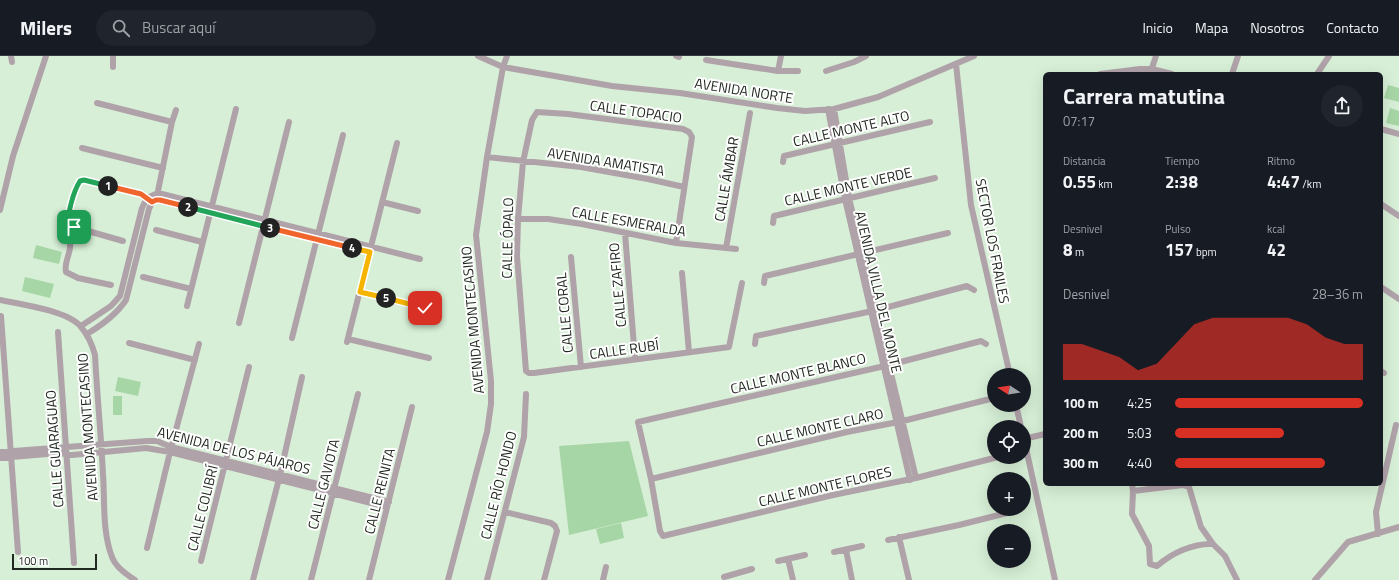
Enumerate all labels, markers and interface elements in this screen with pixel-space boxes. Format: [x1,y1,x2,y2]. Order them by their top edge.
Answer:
search box [96,10,376,46]
text: Milers [20,13,72,42]
text: Buscar aquí [142,16,215,39]
icon: search [110,17,132,39]
text: Inicio [1142,17,1173,38]
text: Mapa [1195,17,1228,38]
text: Nosotros [1250,17,1304,38]
text: Contacto [1326,17,1379,38]
street label: AVENIDA NORTE [693,72,795,108]
text: Carrera matutina [1063,79,1225,113]
button: share [1321,85,1363,127]
street label: CALLE TOPACIO [589,94,683,128]
street label: CALLE MONTE ALTO [791,104,911,152]
text: 07:17 [1063,111,1095,131]
street label: CALLE ÁMBAR [708,135,744,223]
street label: AVENIDA AMATISTA [546,141,667,181]
text: Distancia [1063,153,1106,169]
text: Tiempo [1165,153,1200,169]
text: Ritmo [1267,153,1295,169]
street label: CALLE MONTE VERDE [782,161,914,211]
text: 0.55 [1063,169,1096,195]
text: 2:38 [1165,169,1198,195]
text: 4:47 [1267,169,1300,195]
pin: 1 [98,176,118,196]
text: km [1096,176,1113,192]
text: /km [1300,176,1321,192]
street label: SECTOR LOS FRAILES [971,177,1015,305]
text: 1 [105,178,111,194]
pin: 2 [178,197,198,217]
street label: CALLE ÓPALO [496,197,518,279]
text: 2 [185,199,191,215]
street label: CALLE ESMERALDA [570,201,688,242]
street label: AVENIDA VILLA DEL MONTE [850,209,908,375]
pin [57,210,91,244]
icon: arrive [63,216,85,238]
pin: 3 [260,218,280,238]
text: 3 [267,220,273,236]
text: Desnivel [1063,221,1102,237]
text: Pulso [1165,221,1191,237]
text: kcal [1267,221,1285,237]
text: 8 [1063,237,1073,263]
text: 157 [1165,237,1194,263]
text: 42 [1267,237,1286,263]
pin: 4 [342,238,362,258]
text: 4 [349,240,355,256]
street label: CALLE ZAFIRO [603,242,631,328]
text: m [1073,244,1084,260]
text: bpm [1194,244,1217,260]
street label: AVENIDA MONTECASINO [455,245,489,395]
street label: CALLE CORAL [550,272,578,354]
text: Desnivel [1063,284,1110,304]
text: 28–36 m [1312,284,1363,304]
pin: 5 [376,288,396,308]
text: 5 [383,290,389,306]
pin [408,291,442,325]
icon: check [414,297,436,319]
street label: CALLE RUBÍ [588,334,661,364]
street label: CALLE MONTE BLANCO [728,347,868,399]
street label: AVENIDA MONTECASINO [71,352,103,502]
north arrow [987,368,1031,412]
map controls [987,368,1031,568]
street label: CALLE GUARAGUAO [39,390,69,508]
text: 100 m [1063,393,1099,413]
text: 4:25 [1127,393,1152,413]
street label: CALLE MONTE CLARO [755,402,885,452]
button: locate [987,420,1031,464]
street label: AVENIDA DE LOS PÁJAROS [155,421,313,479]
text: 200 m [1063,423,1099,443]
text: 5:03 [1127,423,1152,443]
street label: CALLE RÍO HONDO [474,429,522,541]
street label: CALLE GAVIOTA [302,436,345,531]
street label: CALLE REINITA [358,445,400,536]
text: 300 m [1063,453,1099,473]
text: 4:40 [1127,453,1152,473]
street label: CALLE MONTE FLORES [756,460,894,512]
street label: CALLE COLIBRÍ [181,462,223,553]
button: + [987,472,1031,516]
button: − [987,524,1031,568]
scale bar [12,552,97,571]
text: 100 m [18,553,48,569]

